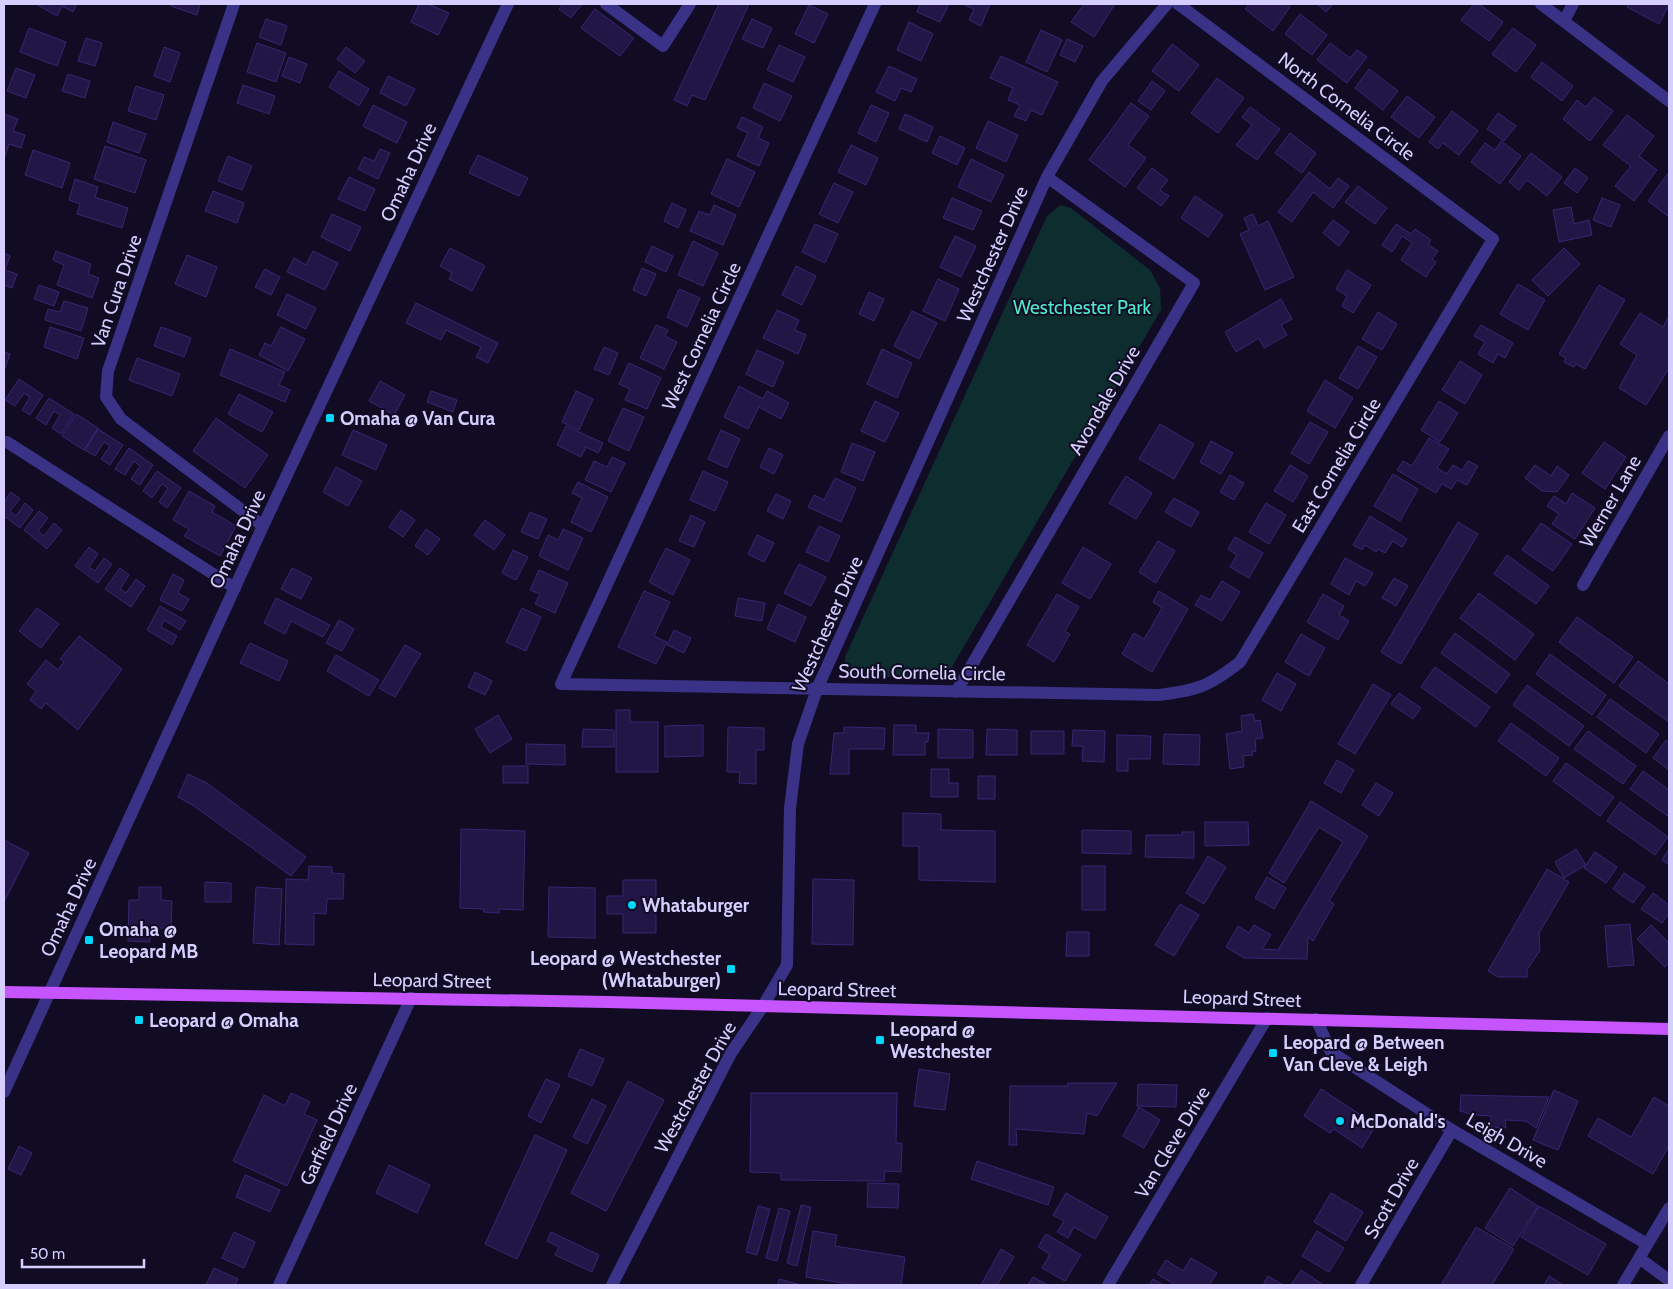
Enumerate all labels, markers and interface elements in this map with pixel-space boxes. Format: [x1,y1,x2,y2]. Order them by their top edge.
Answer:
street label: North Cornelia Circle [1274,47,1420,166]
street label: Omaha Drive [376,119,442,225]
street label: Westchester Drive [952,182,1033,326]
street label: Van Cura Drive [86,231,147,351]
street label: West Cornelia Circle [657,258,746,414]
park label: Westchester Park [1013,296,1152,319]
street label: Avondale Drive [1064,341,1145,459]
street label: East Cornelia Circle [1287,393,1386,537]
place label: Omaha @ Van Cura [340,407,496,430]
marker: Omaha @ Van Cura [324,412,336,424]
street label: Werner Lane [1575,451,1646,551]
street label: Omaha Drive [205,486,271,592]
street label: Westchester Drive [787,552,868,696]
street label: South Cornelia Circle [838,660,1006,685]
street label: Omaha Drive [36,854,102,960]
place label: Whataburger [642,894,750,917]
marker: Whataburger [626,899,638,911]
place label: Omaha @ Leopard MB [99,918,198,963]
marker: Omaha @ Leopard MB [83,934,95,946]
place label: Leopard @ Westchester (Whataburger) [530,947,722,992]
marker: Leopard @ Westchester (Whataburger) [725,963,737,975]
street label: Leopard Street [372,968,492,993]
street label: Leopard Street [777,977,897,1002]
street label: Leopard Street [1182,985,1302,1012]
place label: Leopard @ Omaha [149,1009,299,1032]
marker: Leopard @ Omaha [133,1014,145,1026]
street label: Westchester Drive [650,1017,741,1157]
place label: Leopard @ Westchester [890,1018,992,1063]
place label: Leopard @ Between Van Cleve & Leigh [1283,1031,1445,1076]
marker: Leopard @ Westchester [874,1034,886,1046]
marker: Leopard @ Between Van Cleve & Leigh [1267,1047,1279,1059]
street label: Garfield Drive [295,1079,362,1189]
street label: Van Cleve Drive [1130,1082,1215,1202]
street label: Leigh Drive [1462,1108,1552,1173]
place label: McDonald's [1350,1110,1446,1133]
marker: McDonald's [1334,1115,1346,1127]
street label: Scott Drive [1359,1153,1424,1243]
scale bar [22,1236,145,1268]
text: 50 m [30,1245,65,1263]

